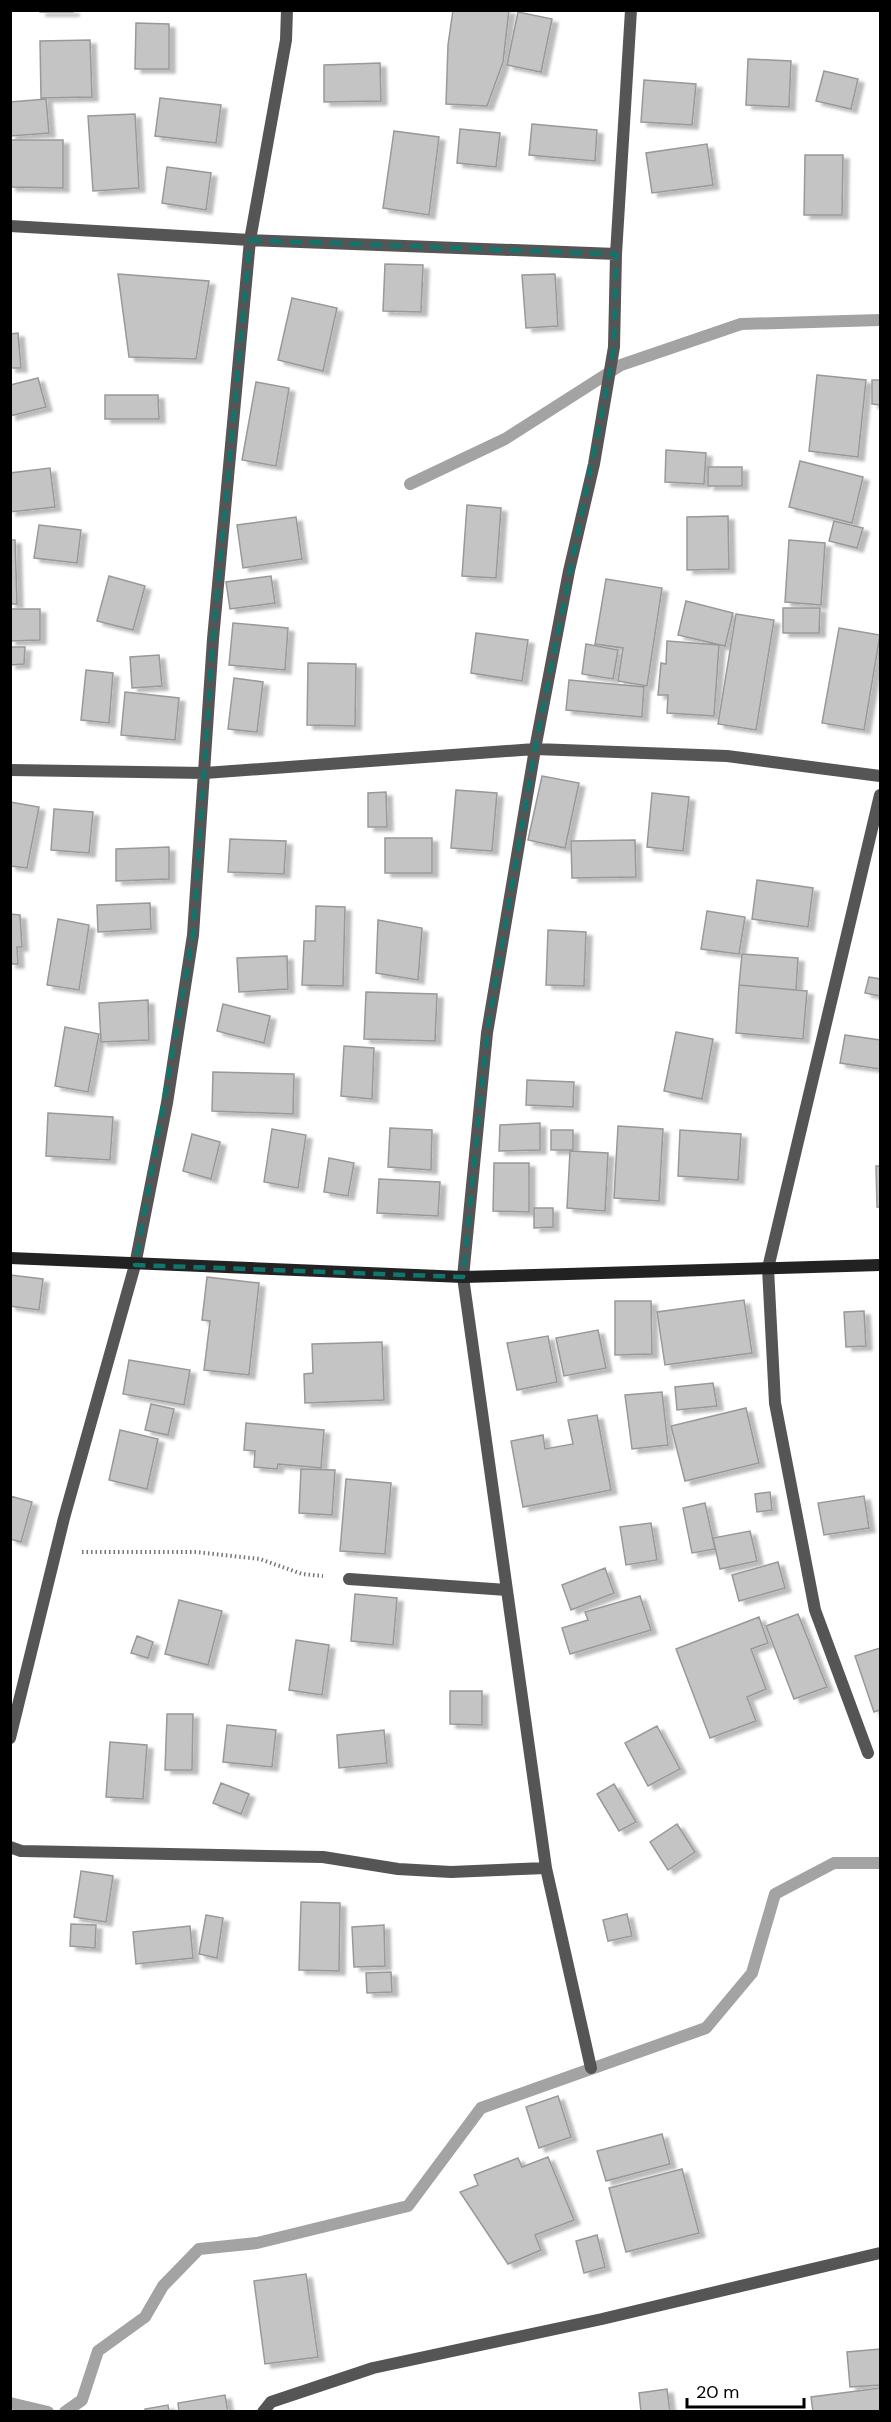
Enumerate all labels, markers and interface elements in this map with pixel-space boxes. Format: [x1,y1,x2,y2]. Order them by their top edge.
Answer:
scale bar [687,2371,804,2409]
text: 20 m [696,2380,739,2404]

